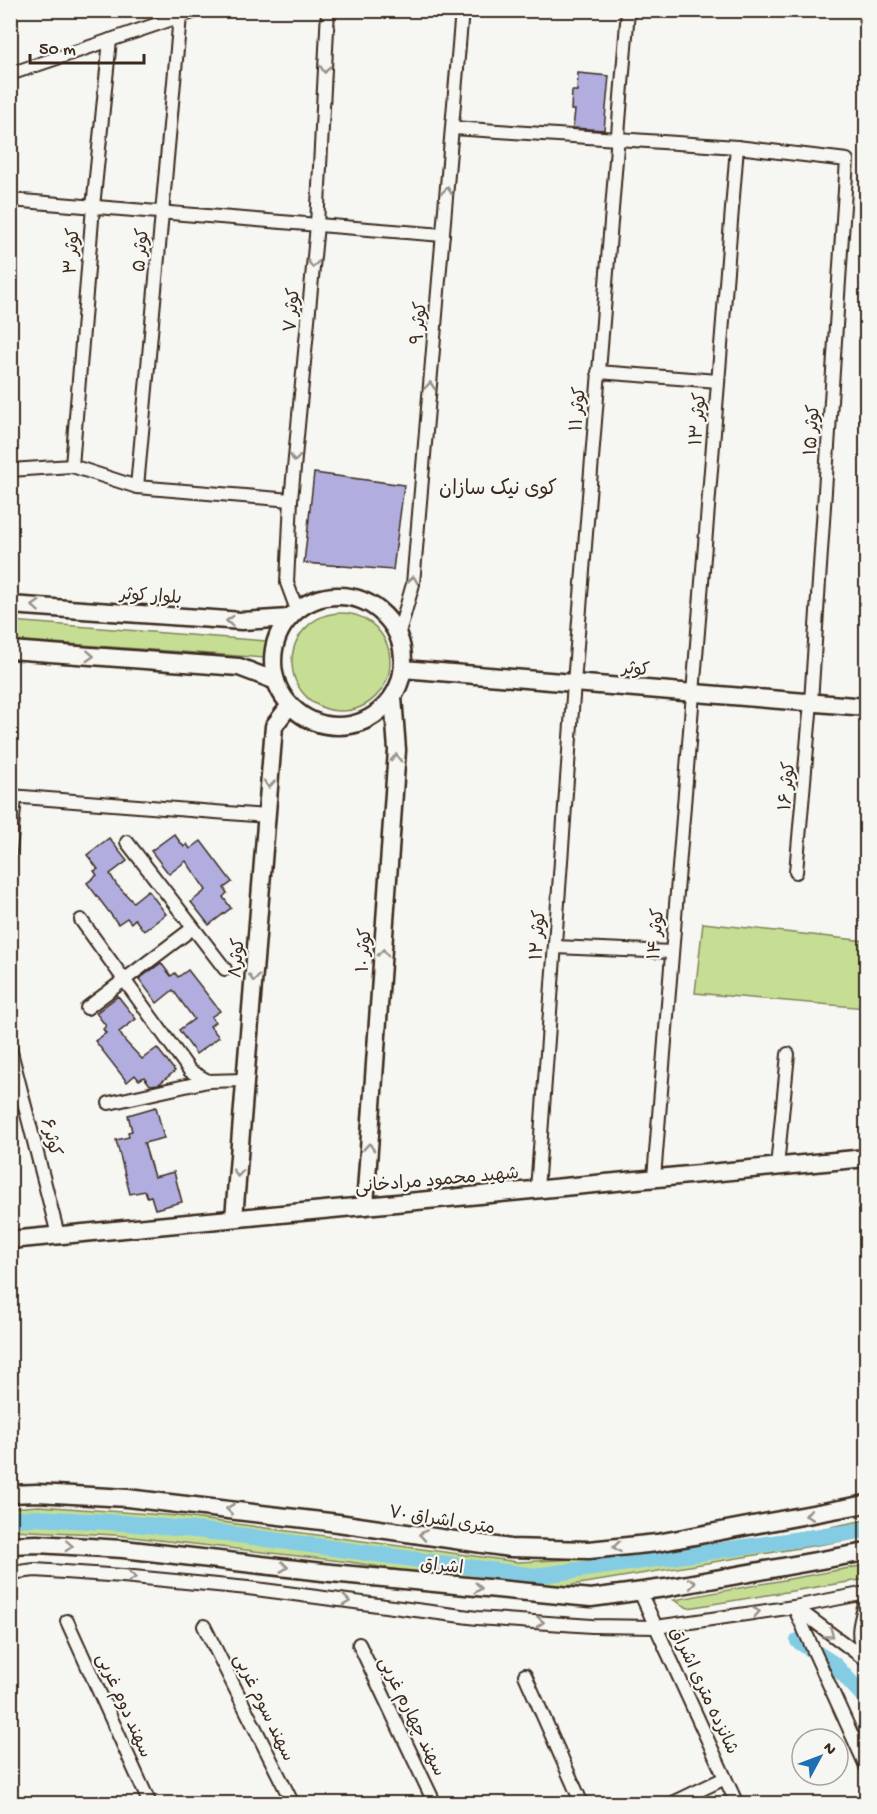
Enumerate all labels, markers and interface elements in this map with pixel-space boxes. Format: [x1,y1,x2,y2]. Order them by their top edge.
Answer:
scale bar [30,27,144,65]
text: 50 m [39,40,76,61]
one-way arrow [318,64,331,73]
one-way arrow [440,187,453,196]
street label: کوثر ۳ [61,227,86,275]
street label: کوثر ۵ [130,227,155,273]
one-way arrow [307,259,320,268]
street label: کوثر ۷ [281,287,306,333]
street label: کوثر ۹ [408,301,433,346]
one-way arrow [423,381,436,390]
street label: کوثر ۱۱ [567,386,592,432]
street label: کوثر ۱۳ [687,392,712,447]
street label: ۱۵ کوثر [801,404,826,456]
one-way arrow [289,453,302,462]
district label: کوی نیک سازان [439,478,557,502]
one-way arrow [406,575,418,584]
street label: بلوار کوثر [117,585,183,610]
one-way arrow [31,600,40,613]
one-way arrow [226,614,235,627]
one-way arrow [85,649,94,662]
street label: کوثر [619,659,651,682]
one-way arrow [390,754,403,763]
street label: کوثر ۱۶ [776,761,801,812]
one-way arrow [263,780,276,789]
street label: کوثر ۱۴ [645,907,670,961]
street label: کوثر ۱۲ [527,909,552,961]
street label: کوثر ۱۰ [353,927,378,973]
street label: کوثر۸ [226,937,251,979]
one-way arrow [376,948,389,957]
one-way arrow [247,974,260,983]
street label: کوثر۶ [35,1116,64,1159]
one-way arrow [362,1143,375,1152]
street label: شهید محمود مرادخانی [354,1164,520,1199]
one-way arrow [232,1168,245,1177]
one-way arrow [225,1503,234,1516]
street label: ۷۰ متری اشراق [387,1503,496,1540]
one-way arrow [804,1508,814,1521]
one-way arrow [418,1530,428,1542]
one-way arrow [64,1539,73,1552]
one-way arrow [612,1540,621,1553]
street label: اشراق [419,1555,464,1580]
one-way arrow [279,1560,288,1573]
one-way arrow [127,1570,136,1583]
one-way arrow [687,1577,697,1590]
one-way arrow [473,1581,482,1594]
one-way arrow [342,1594,351,1607]
one-way arrow [751,1607,760,1619]
one-way arrow [536,1615,545,1628]
street label: شانزده متری اشراق [664,1624,741,1758]
one-way arrow [824,1626,835,1637]
street label: سهند دوم غربی [89,1650,155,1762]
street label: سهند سوم غربی [227,1651,298,1766]
street label: سهند چهارم غربی [372,1654,449,1781]
north arrow [790,1727,850,1787]
text: N [818,1739,840,1760]

